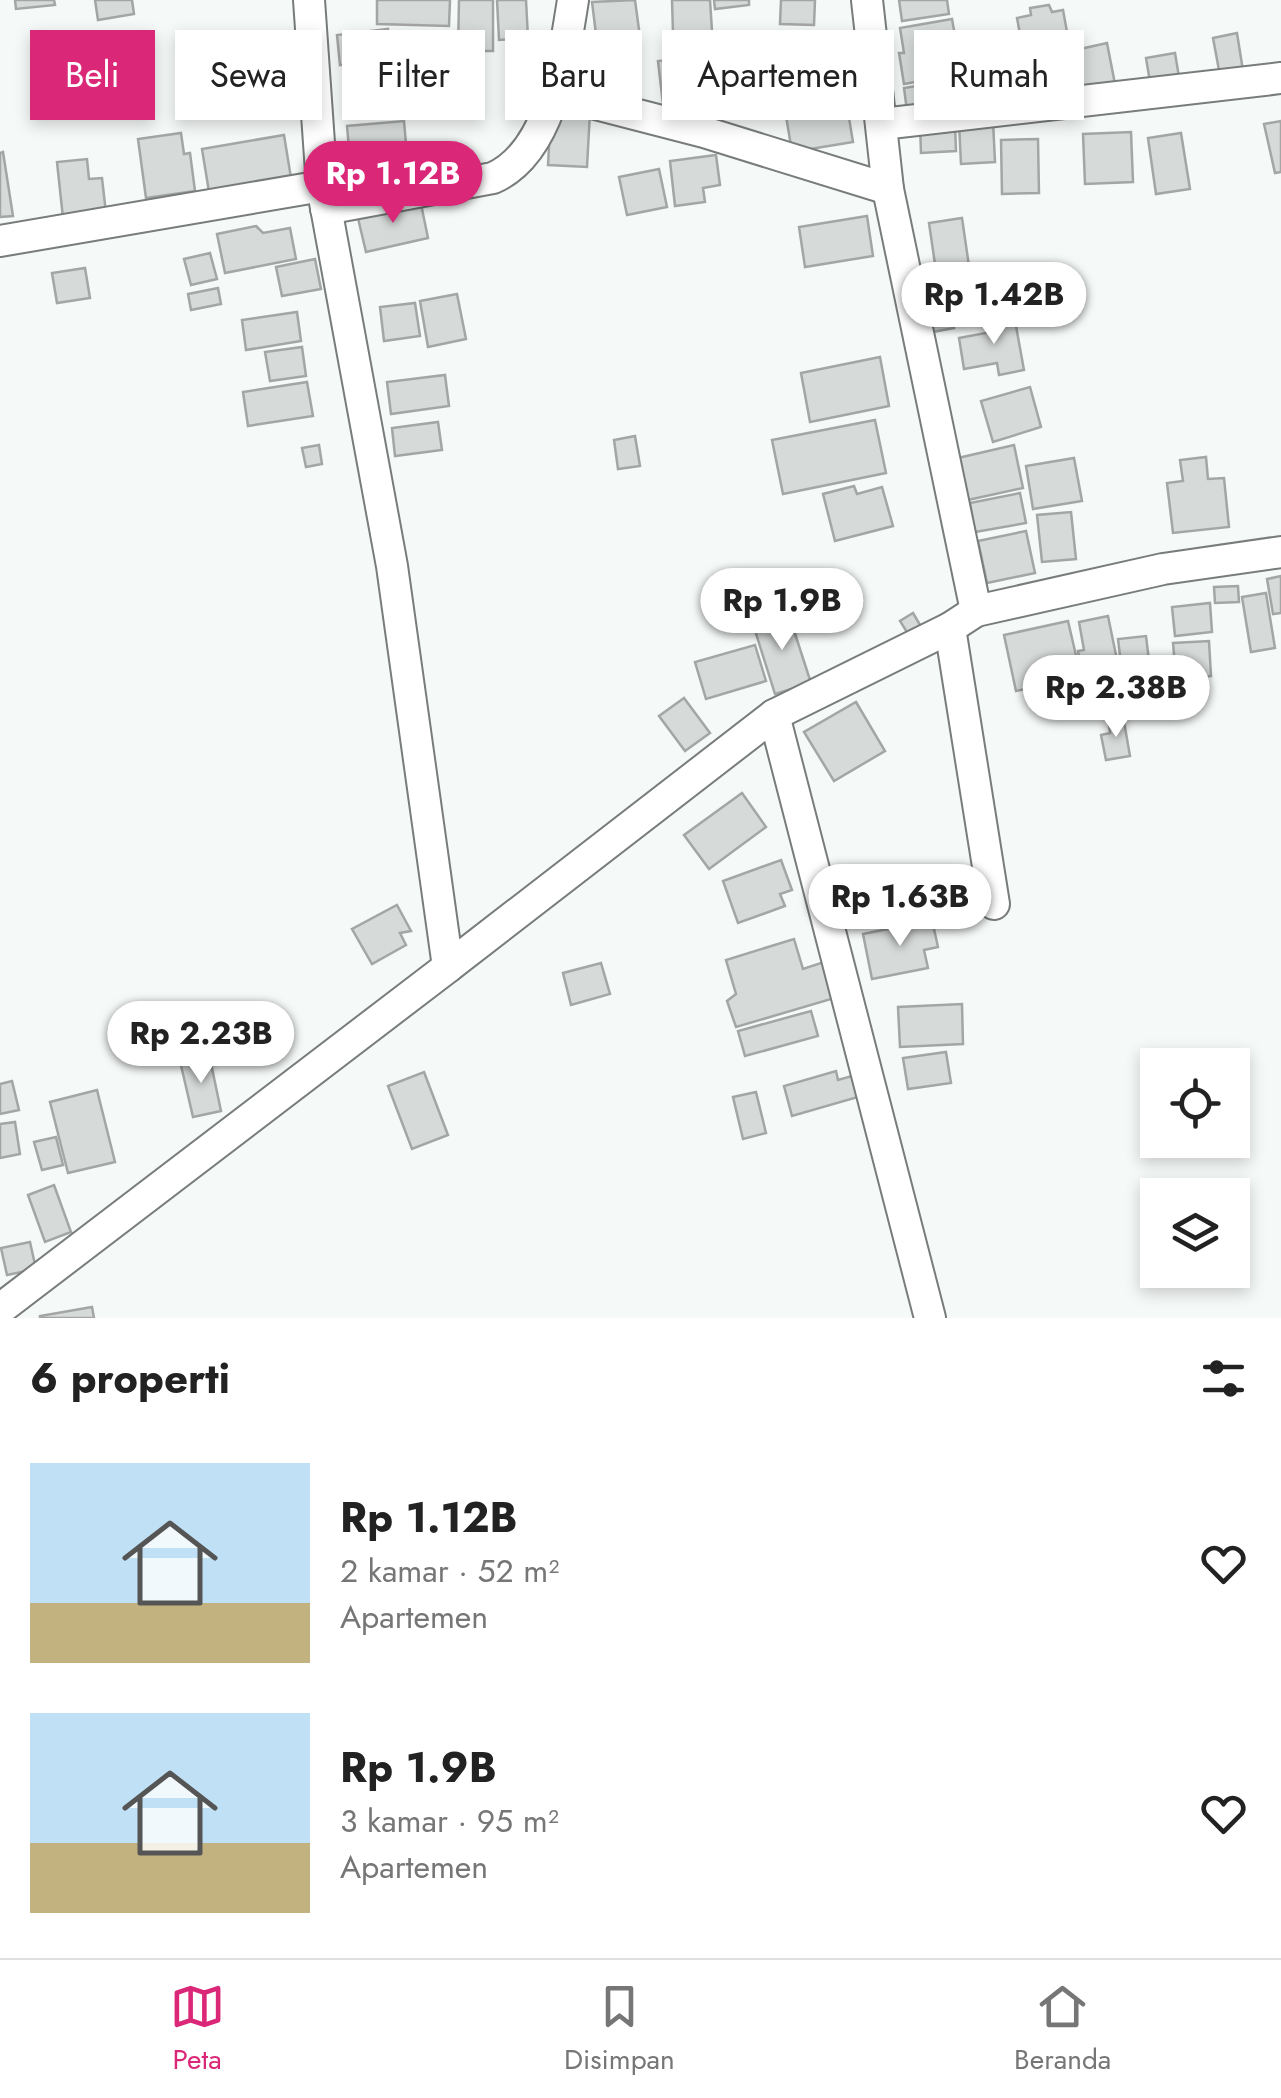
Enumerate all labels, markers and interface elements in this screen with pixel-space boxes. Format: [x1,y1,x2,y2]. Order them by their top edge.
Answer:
chip: Beli [30,30,155,120]
chip: Sewa [175,30,322,120]
chip: Filter [342,30,485,120]
chip: Baru [505,30,642,120]
chip: Apartemen [662,30,894,120]
chip: Rumah [914,30,1084,120]
pin: Rp 1.12B [290,141,496,226]
text: Rp 1.12B [325,150,461,196]
pin: Rp 1.42B [891,262,1097,347]
text: Rp 1.42B [923,271,1065,317]
pin: Rp 1.9B [690,568,874,653]
text: Rp 1.9B [722,577,842,623]
pin: Rp 2.38B [1013,655,1219,740]
text: Rp 2.38B [1045,664,1187,710]
pin: Rp 1.63B [797,864,1003,949]
text: Rp 1.63B [830,873,970,919]
pin: Rp 2.23B [98,1001,304,1086]
text: Rp 2.23B [129,1010,273,1056]
map controls [1140,1048,1250,1288]
button: locate [1140,1048,1250,1158]
button: layers [1140,1178,1250,1288]
text: 6 properti [30,1348,230,1409]
icon: filters [1196,1351,1251,1406]
text: Rp 1.12B [340,1487,517,1548]
icon: home [110,1503,230,1623]
icon: heart [1196,1536,1251,1591]
text: 2 kamar · 52 m² [340,1548,559,1594]
text: Apartemen [340,1594,488,1640]
text: Rp 1.9B [340,1737,497,1798]
icon: home [110,1753,230,1873]
icon: heart [1196,1786,1251,1841]
text: 3 kamar · 95 m² [340,1798,559,1844]
text: Apartemen [340,1844,488,1890]
tab: Peta [170,1979,225,2080]
tab: Disimpan [564,1979,675,2080]
tab: Beranda [1014,1979,1111,2080]

